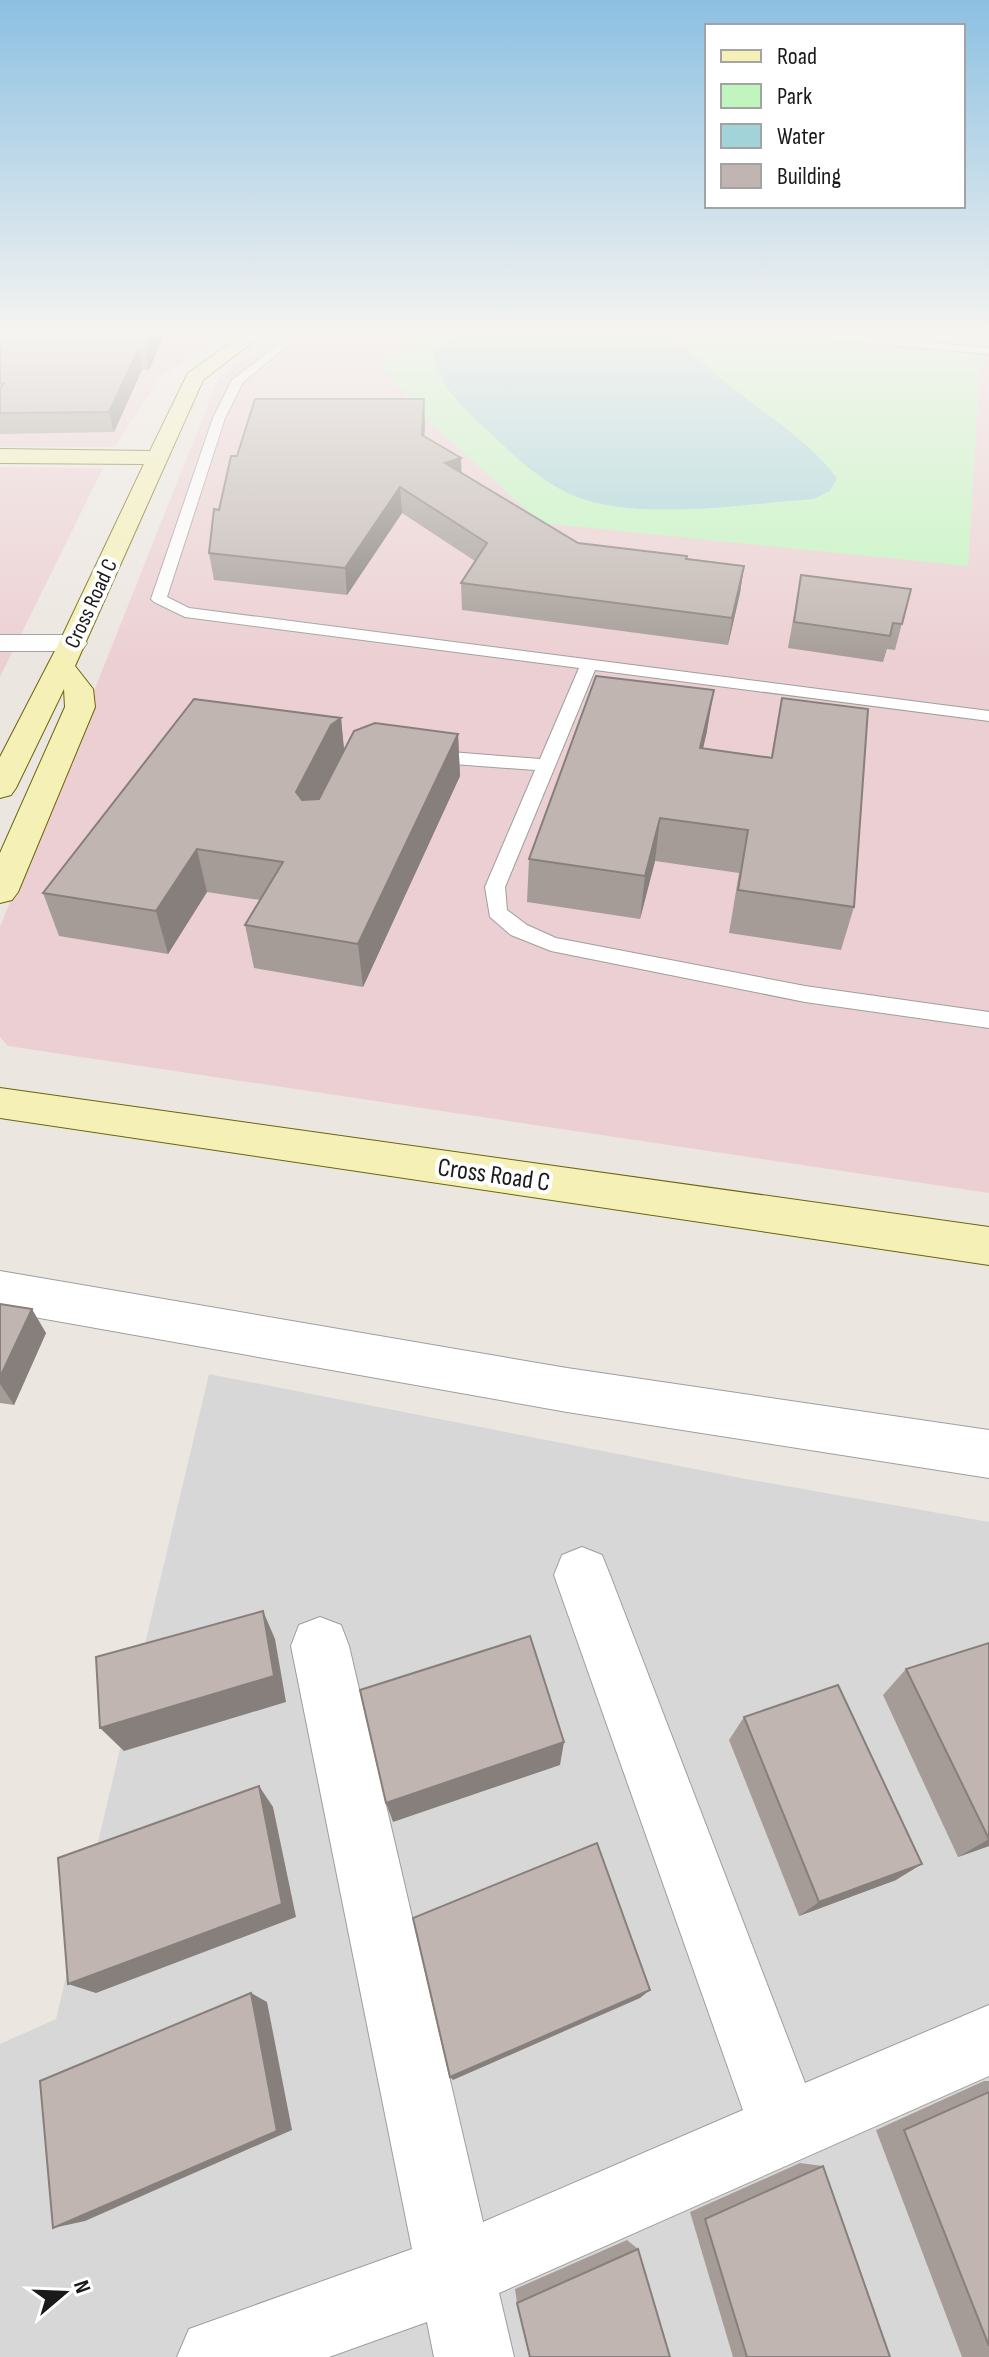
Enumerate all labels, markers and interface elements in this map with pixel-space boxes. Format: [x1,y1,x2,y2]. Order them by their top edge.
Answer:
legend [705,24,965,208]
text: Road [777,42,817,71]
text: Park [777,82,812,111]
text: Water [777,122,825,151]
text: Building [777,162,841,191]
street label: Cross Road C [59,555,124,653]
street label: Cross Road C [436,1152,552,1199]
north arrow [24,2253,104,2333]
text: N [67,2277,96,2297]

